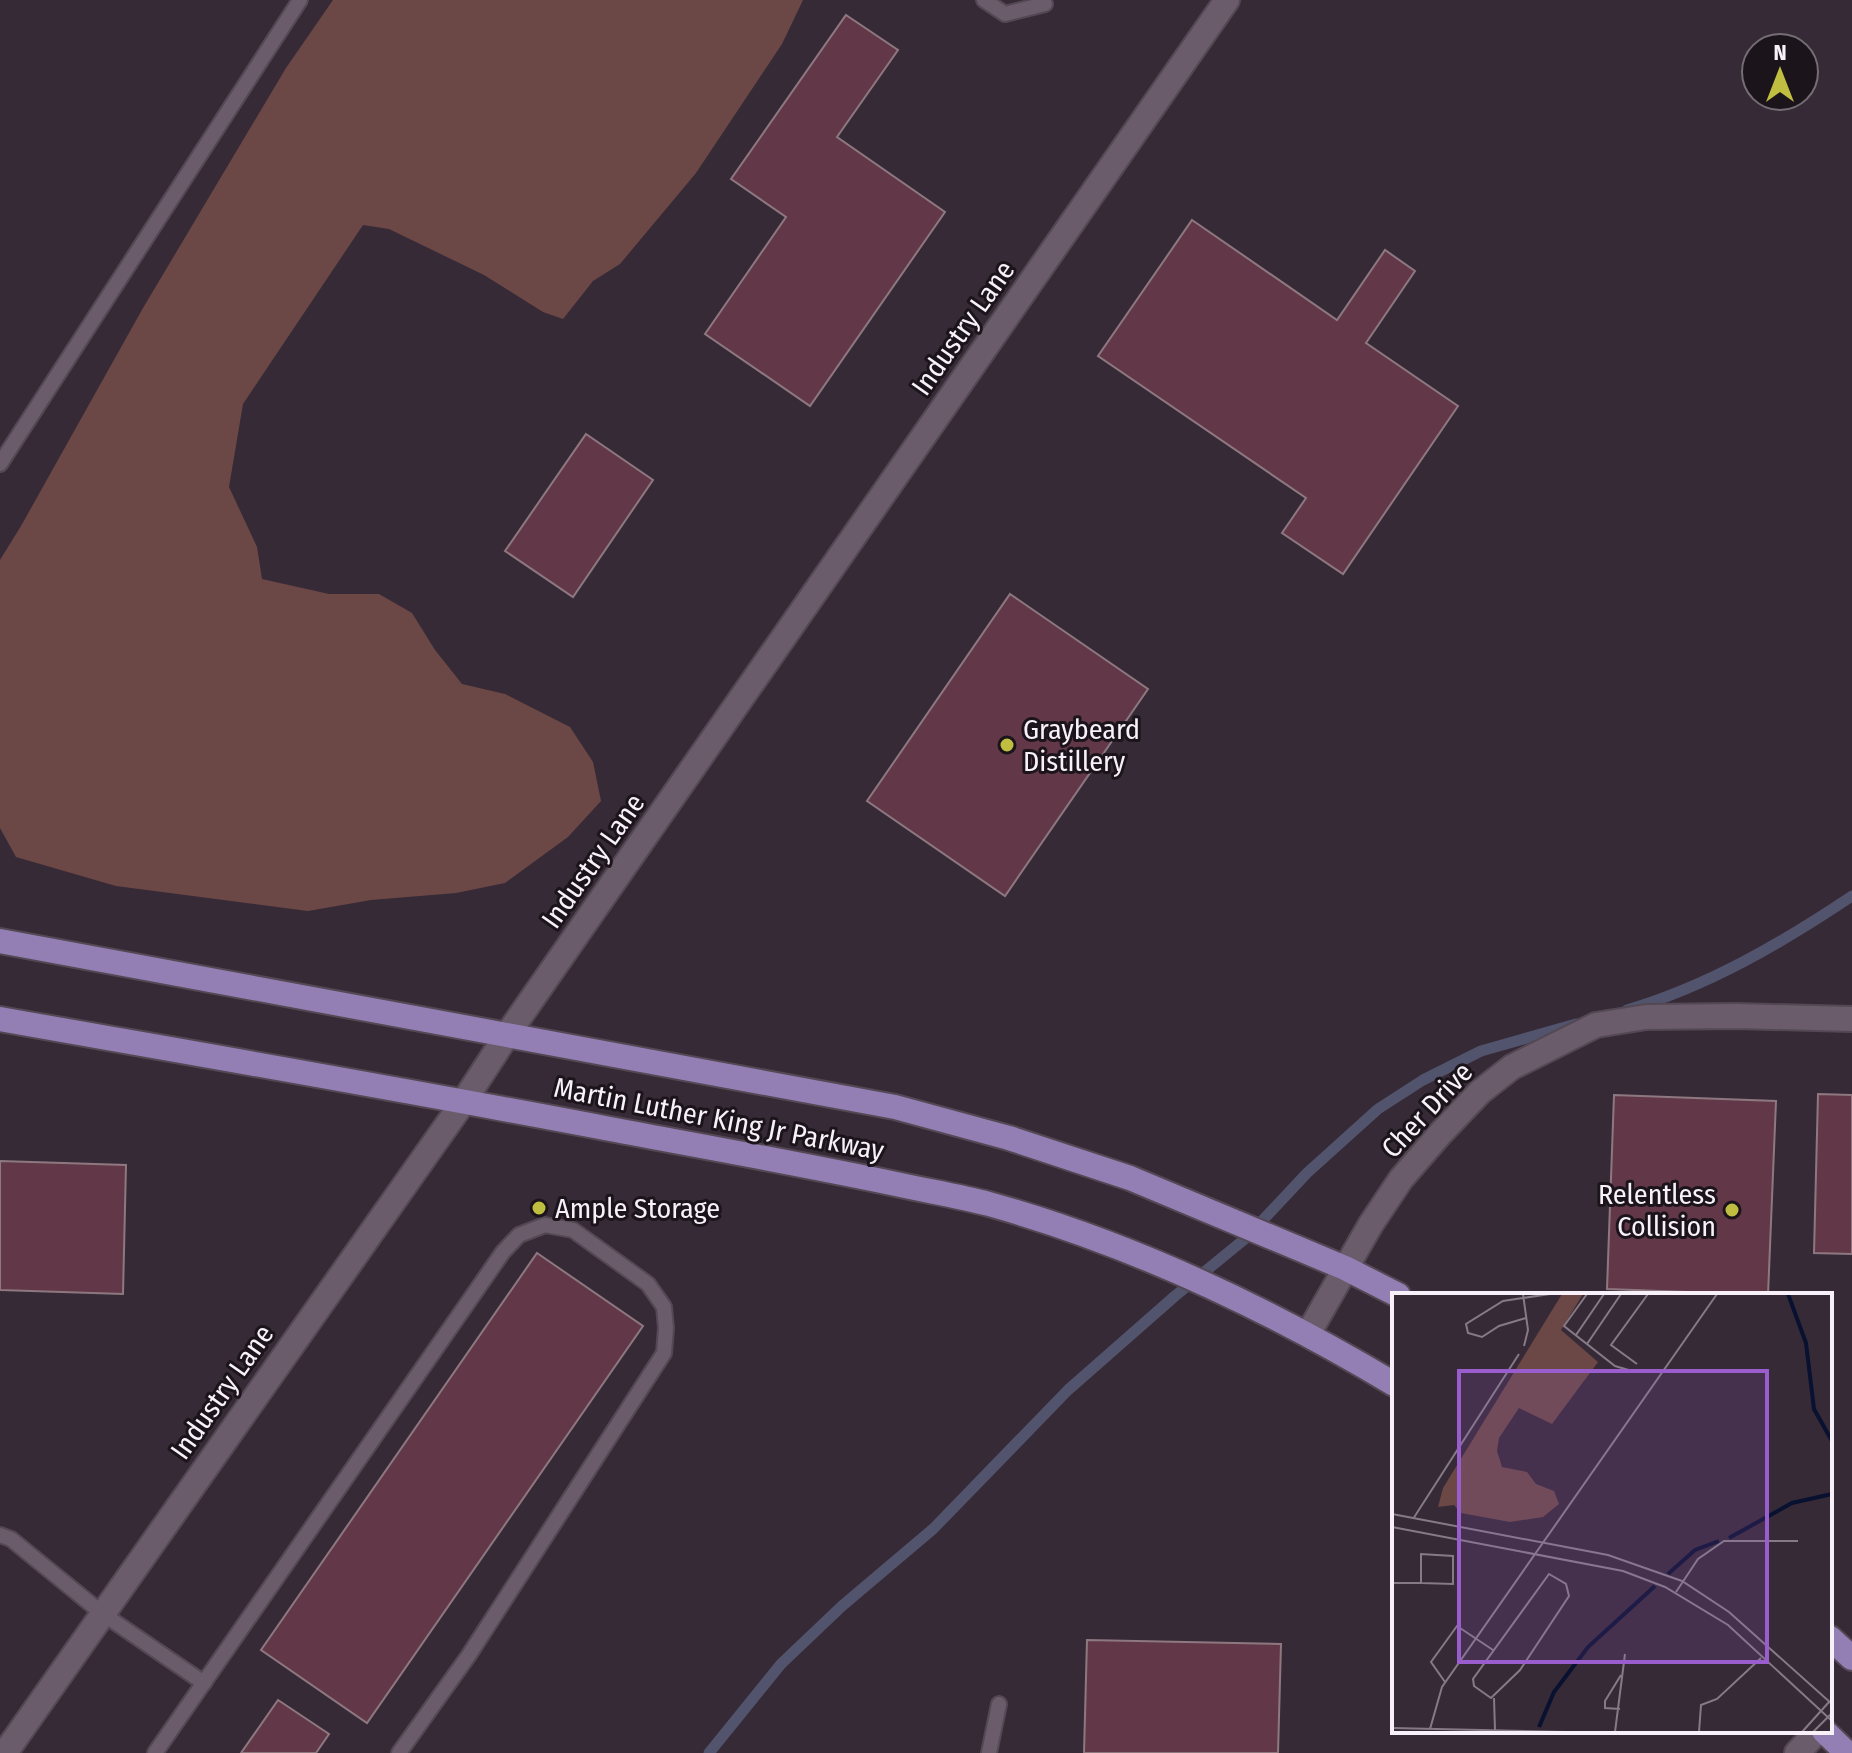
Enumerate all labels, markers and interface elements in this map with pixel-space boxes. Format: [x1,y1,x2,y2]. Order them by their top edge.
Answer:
north arrow [1740,32,1820,112]
text: N [1773,39,1787,66]
street label: Industry Lane [905,255,1021,401]
place label: Graybeard Distillery [1023,713,1140,778]
marker: Graybeard Distillery [998,736,1016,754]
street label: Industry Lane [535,788,651,934]
street label: Cher Drive [1375,1056,1479,1164]
street label: Martin Luther King Jr Parkway [551,1071,887,1167]
place label: Relentless Collision [1598,1178,1716,1243]
place label: Ample Storage [555,1192,720,1225]
marker: Ample Storage [530,1199,548,1217]
marker: Relentless Collision [1723,1201,1741,1219]
inset map [1392,1293,1832,1733]
street label: Industry Lane [164,1319,280,1465]

